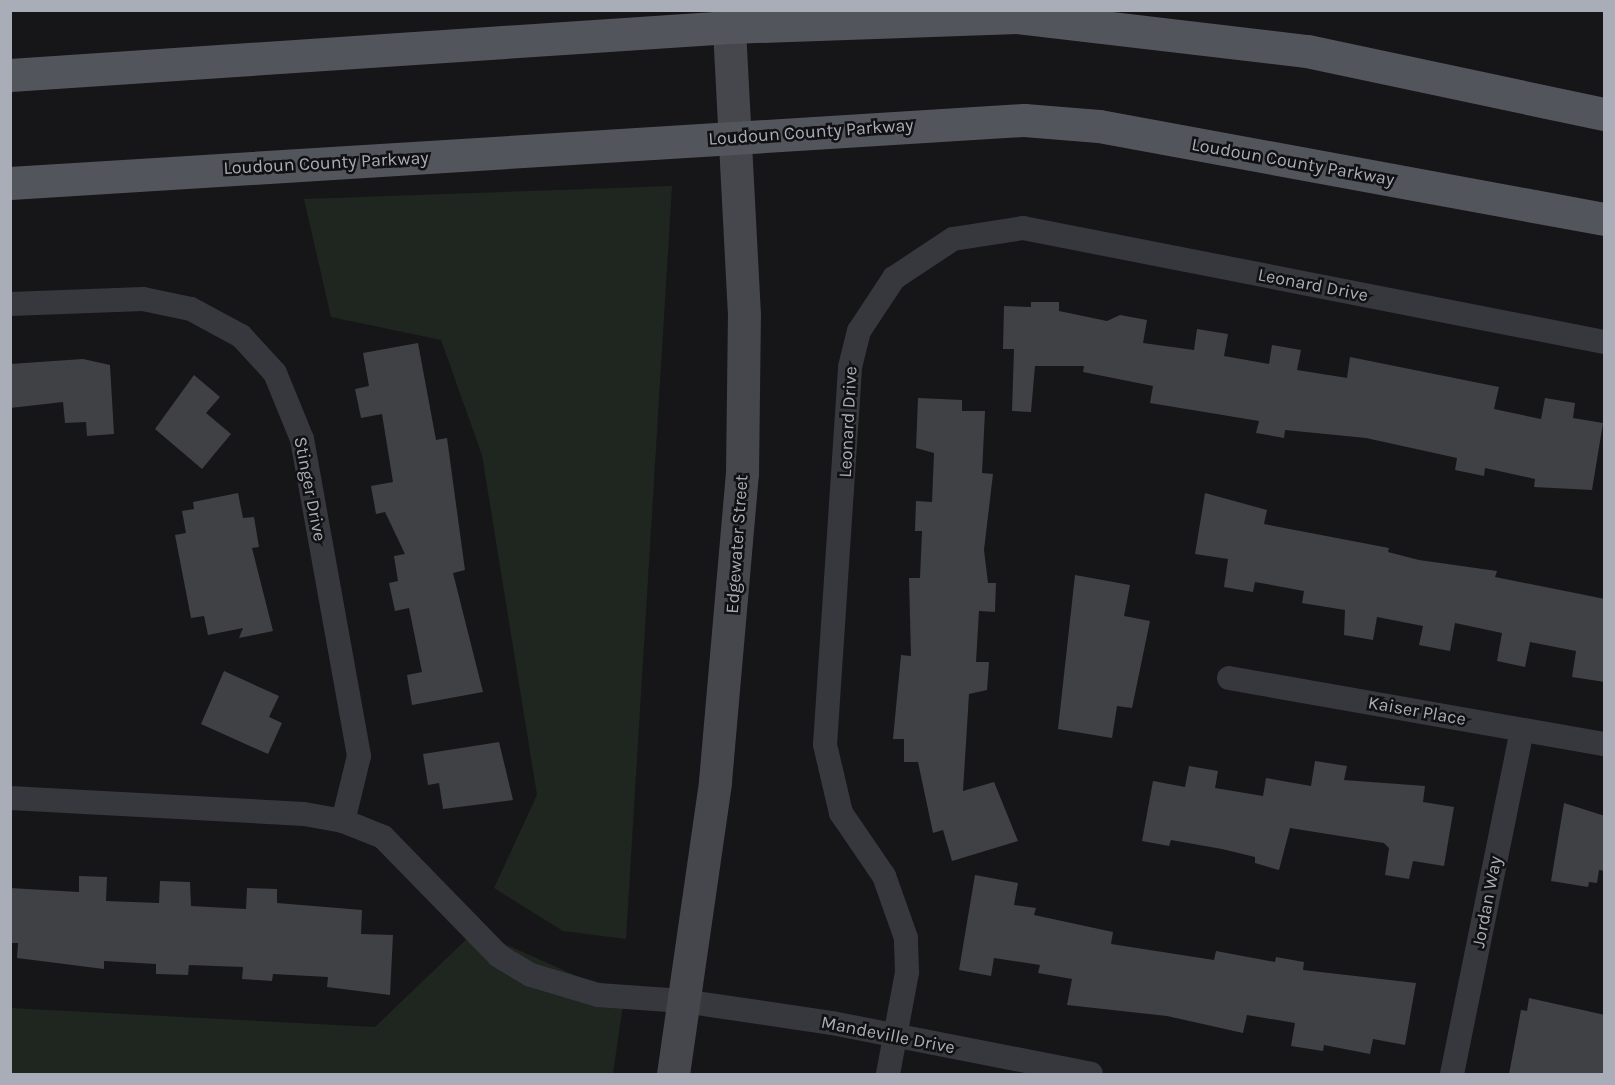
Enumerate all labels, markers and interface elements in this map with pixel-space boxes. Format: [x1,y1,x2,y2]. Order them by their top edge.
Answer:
street label: Loudoun County Parkway [708,114,914,150]
street label: Loudoun County Parkway [1190,134,1396,190]
street label: Loudoun County Parkway [223,147,429,179]
street label: Leonard Drive [1256,264,1370,306]
street label: Leonard Drive [834,366,862,478]
street label: Stinger Drive [289,435,331,543]
street label: Edgewater Street [721,474,753,614]
street label: Kaiser Place [1366,692,1468,730]
street label: Jordan Way [1468,854,1506,950]
street label: Mandeville Drive [819,1011,957,1059]

